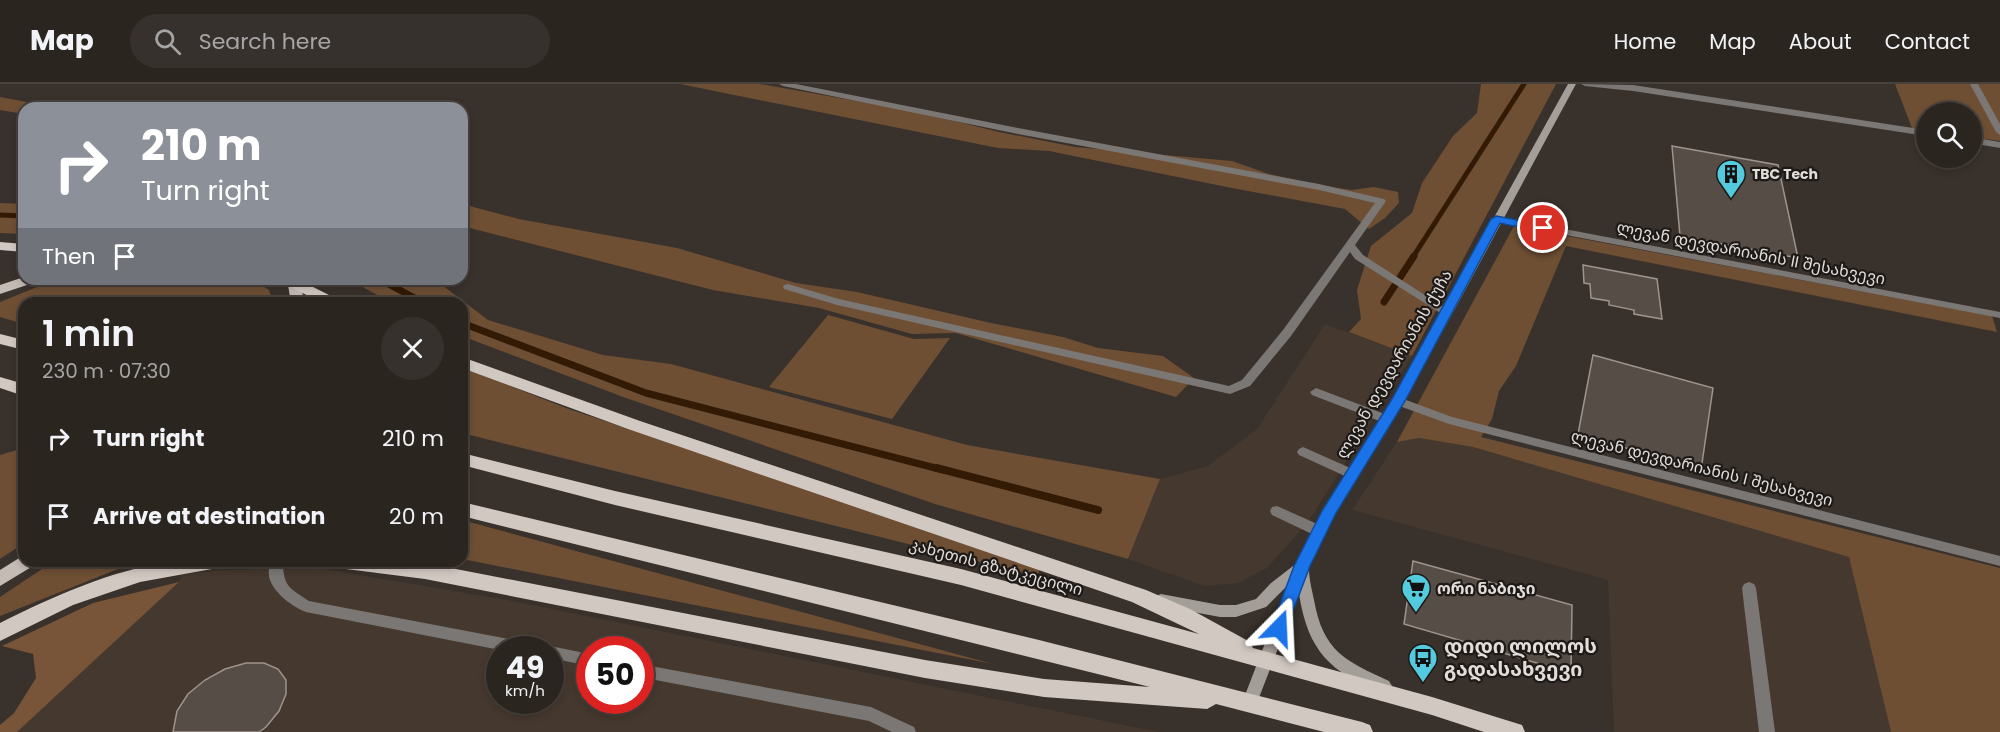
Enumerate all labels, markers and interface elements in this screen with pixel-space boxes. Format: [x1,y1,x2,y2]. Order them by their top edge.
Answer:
search box [130,14,550,68]
text: Map [30,21,94,60]
icon: search [151,25,184,58]
text: Search here [199,26,331,57]
text: Home [1614,27,1676,56]
text: Map [1709,27,1756,56]
text: About [1789,27,1852,56]
text: Contact [1885,27,1970,56]
map controls [1916,102,1982,168]
button: search [1916,102,1982,168]
text: 210 m [141,116,262,175]
icon: right [42,126,120,204]
building icon: TBC Tech [1715,158,1747,200]
place label: TBC Tech [1752,164,1818,184]
text: Turn right [141,172,270,209]
pin [1517,202,1568,253]
icon: arrive [1526,211,1559,244]
street label: ლევან დევდარიანის II შესახვევი [1615,216,1887,290]
icon: arrive [108,240,141,273]
text: Then [42,241,96,272]
street label: ლევან დევდარიანის ქუჩა [1330,265,1458,463]
text: 1 min [42,308,135,359]
button: close [381,317,444,380]
text: 230 m · 07:30 [42,357,171,385]
icon: right [42,422,75,455]
text: Turn right [93,423,204,454]
text: 210 m [382,423,444,454]
street label: ლევან დევდარიანის I შესახვევი [1569,424,1835,512]
icon: arrive [42,500,75,533]
text: Arrive at destination [93,501,325,532]
text: 20 m [389,501,444,532]
street label: კახეთის გზატკეცილი [907,533,1085,601]
supermarket icon: ორი ნაბიჯი [1400,572,1432,614]
place label: ორი ნაბიჯი [1437,577,1535,600]
position arrow [1247,596,1311,660]
place label: დიდი ლილოს გადასახვევი [1444,632,1597,683]
speed limit sign: 50 [576,636,654,714]
bus stop icon: დიდი ლილოს გადასახვევი [1407,642,1439,684]
text: 49 [506,646,544,689]
text: km/h [505,680,545,701]

